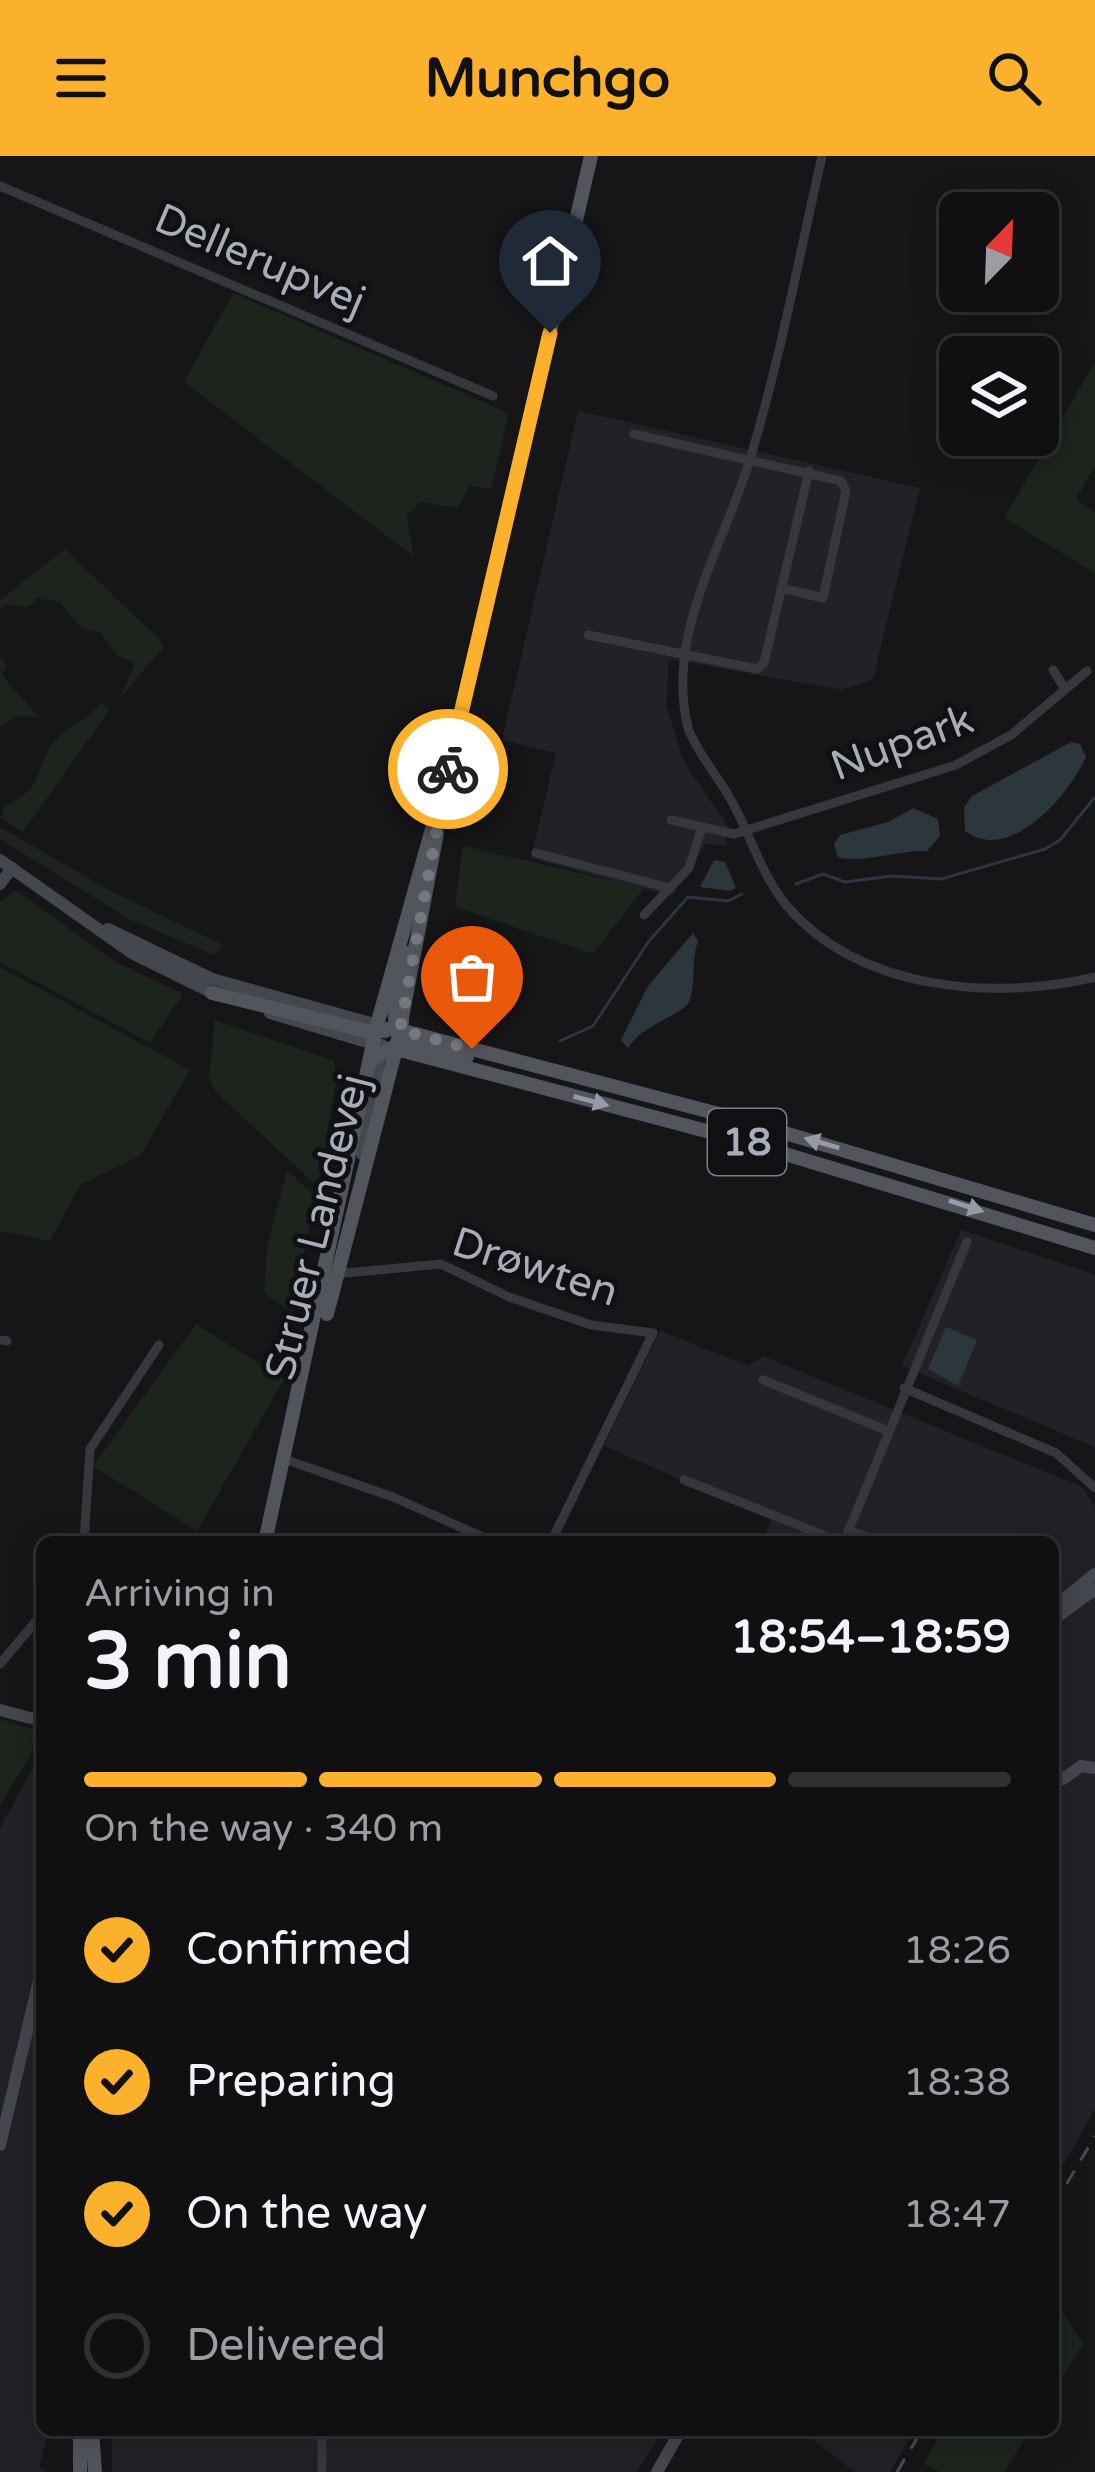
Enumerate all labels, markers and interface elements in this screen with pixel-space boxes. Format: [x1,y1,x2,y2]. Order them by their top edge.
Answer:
icon: menu [48,45,114,111]
icon: search [981,45,1047,111]
text: Munchgo [425,46,670,111]
north arrow [939,192,1059,312]
map controls [939,192,1059,456]
street label: Dellerupvej [147,193,373,327]
pin [499,210,601,333]
icon: home [517,228,583,294]
button: layers [939,336,1059,456]
street label: Nupark [824,694,980,792]
courier [388,709,508,829]
icon: bike [415,736,481,802]
pin [421,926,523,1049]
icon: bag [439,944,505,1010]
street label: Struer Landevej [254,1069,380,1385]
one-way arrow [572,1092,609,1111]
road number: 18 [708,1109,786,1175]
one-way arrow [803,1133,840,1151]
one-way arrow [948,1198,985,1217]
street label: Drøwten [446,1216,624,1318]
text: Arriving in [84,1570,275,1617]
text: 18:54–18:59 [730,1611,1011,1665]
text: 3 min [84,1615,292,1709]
text: On the way · 340 m [84,1805,443,1852]
icon: check [84,1917,150,1983]
text: Confirmed [186,1923,412,1977]
text: 18:26 [903,1927,1011,1974]
icon: check [84,2049,150,2115]
text: Preparing [186,2055,396,2109]
text: 18:38 [903,2059,1011,2106]
icon: check [84,2181,150,2247]
text: On the way [186,2187,427,2241]
text: 18:47 [903,2191,1011,2238]
text: Delivered [186,2319,386,2373]

